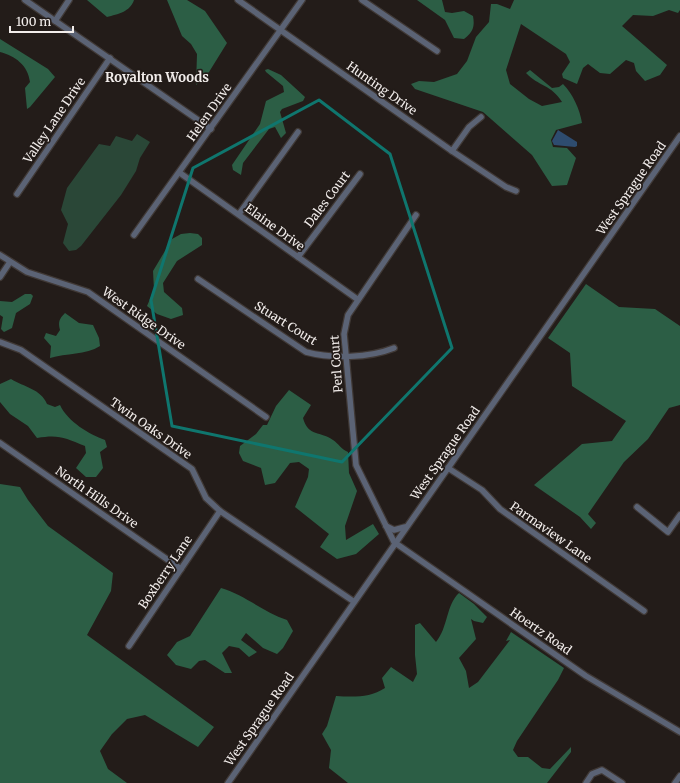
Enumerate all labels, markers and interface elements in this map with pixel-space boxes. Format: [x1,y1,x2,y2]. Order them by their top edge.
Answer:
scale bar [10,8,73,34]
text: 100 m [16,14,51,29]
street label: Hunting Drive [344,58,420,118]
district label: Royalton Woods [105,69,209,86]
street label: Valley Lane Drive [19,74,88,166]
street label: Helen Drive [183,80,235,144]
street label: West Sprague Road [593,139,669,238]
street label: Dales Court [301,168,353,230]
street label: Elaine Drive [242,200,308,254]
street label: West Ridge Drive [99,283,188,352]
street label: Stuart Court [252,298,320,348]
street label: Perl Court [326,334,345,393]
street label: Twin Oaks Drive [107,394,195,462]
street label: West Sprague Road [407,404,483,503]
street label: North Hills Drive [53,463,141,531]
street label: Parmaview Lane [507,498,595,566]
street label: Boxberry Lane [135,532,195,612]
street label: Hoertz Road [507,604,575,658]
street label: West Sprague Road [221,670,297,769]

